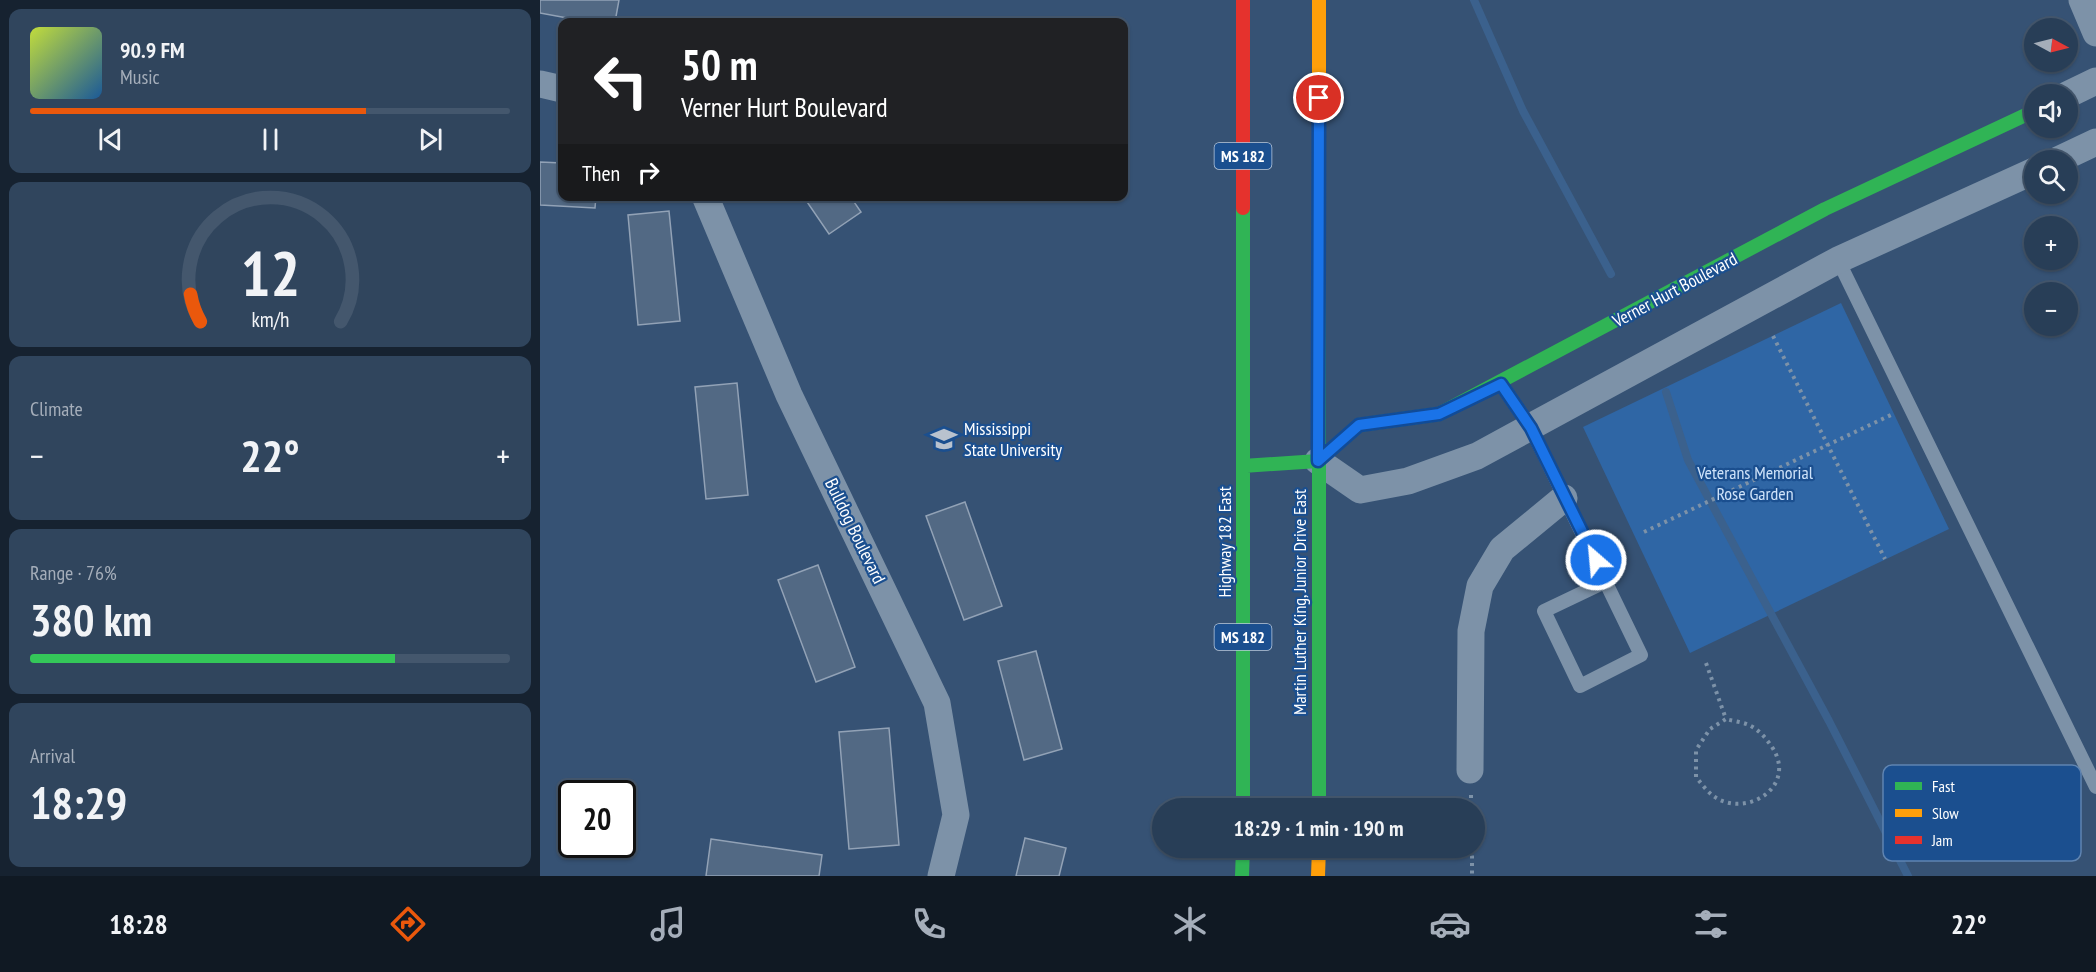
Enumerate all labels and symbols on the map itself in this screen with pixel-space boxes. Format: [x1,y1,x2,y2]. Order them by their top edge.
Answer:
north arrow [2024,18,2078,72]
pin [1293,72,1344,123]
road number: MS 182 [1214,143,1272,169]
street label: Verner Hurt Boulevard [1608,247,1741,333]
place label: Mississippi State University [964,417,1062,461]
school or university icon: Mississippi State University [929,424,959,454]
park label: Veterans Memorial Rose Garden [1696,461,1814,505]
street label: Bulldog Boulevard [820,474,891,587]
street label: Highway 182 East [1213,486,1236,598]
street label: Martin Luther King, Junior Drive East [1288,489,1311,715]
position arrow [1564,528,1628,592]
road number: MS 182 [1214,624,1272,650]
legend [1883,765,2081,861]
text: Fast [1932,776,1955,796]
speed limit sign: 20 [558,780,636,858]
text: Slow [1932,803,1959,823]
text: Jam [1931,830,1953,850]

